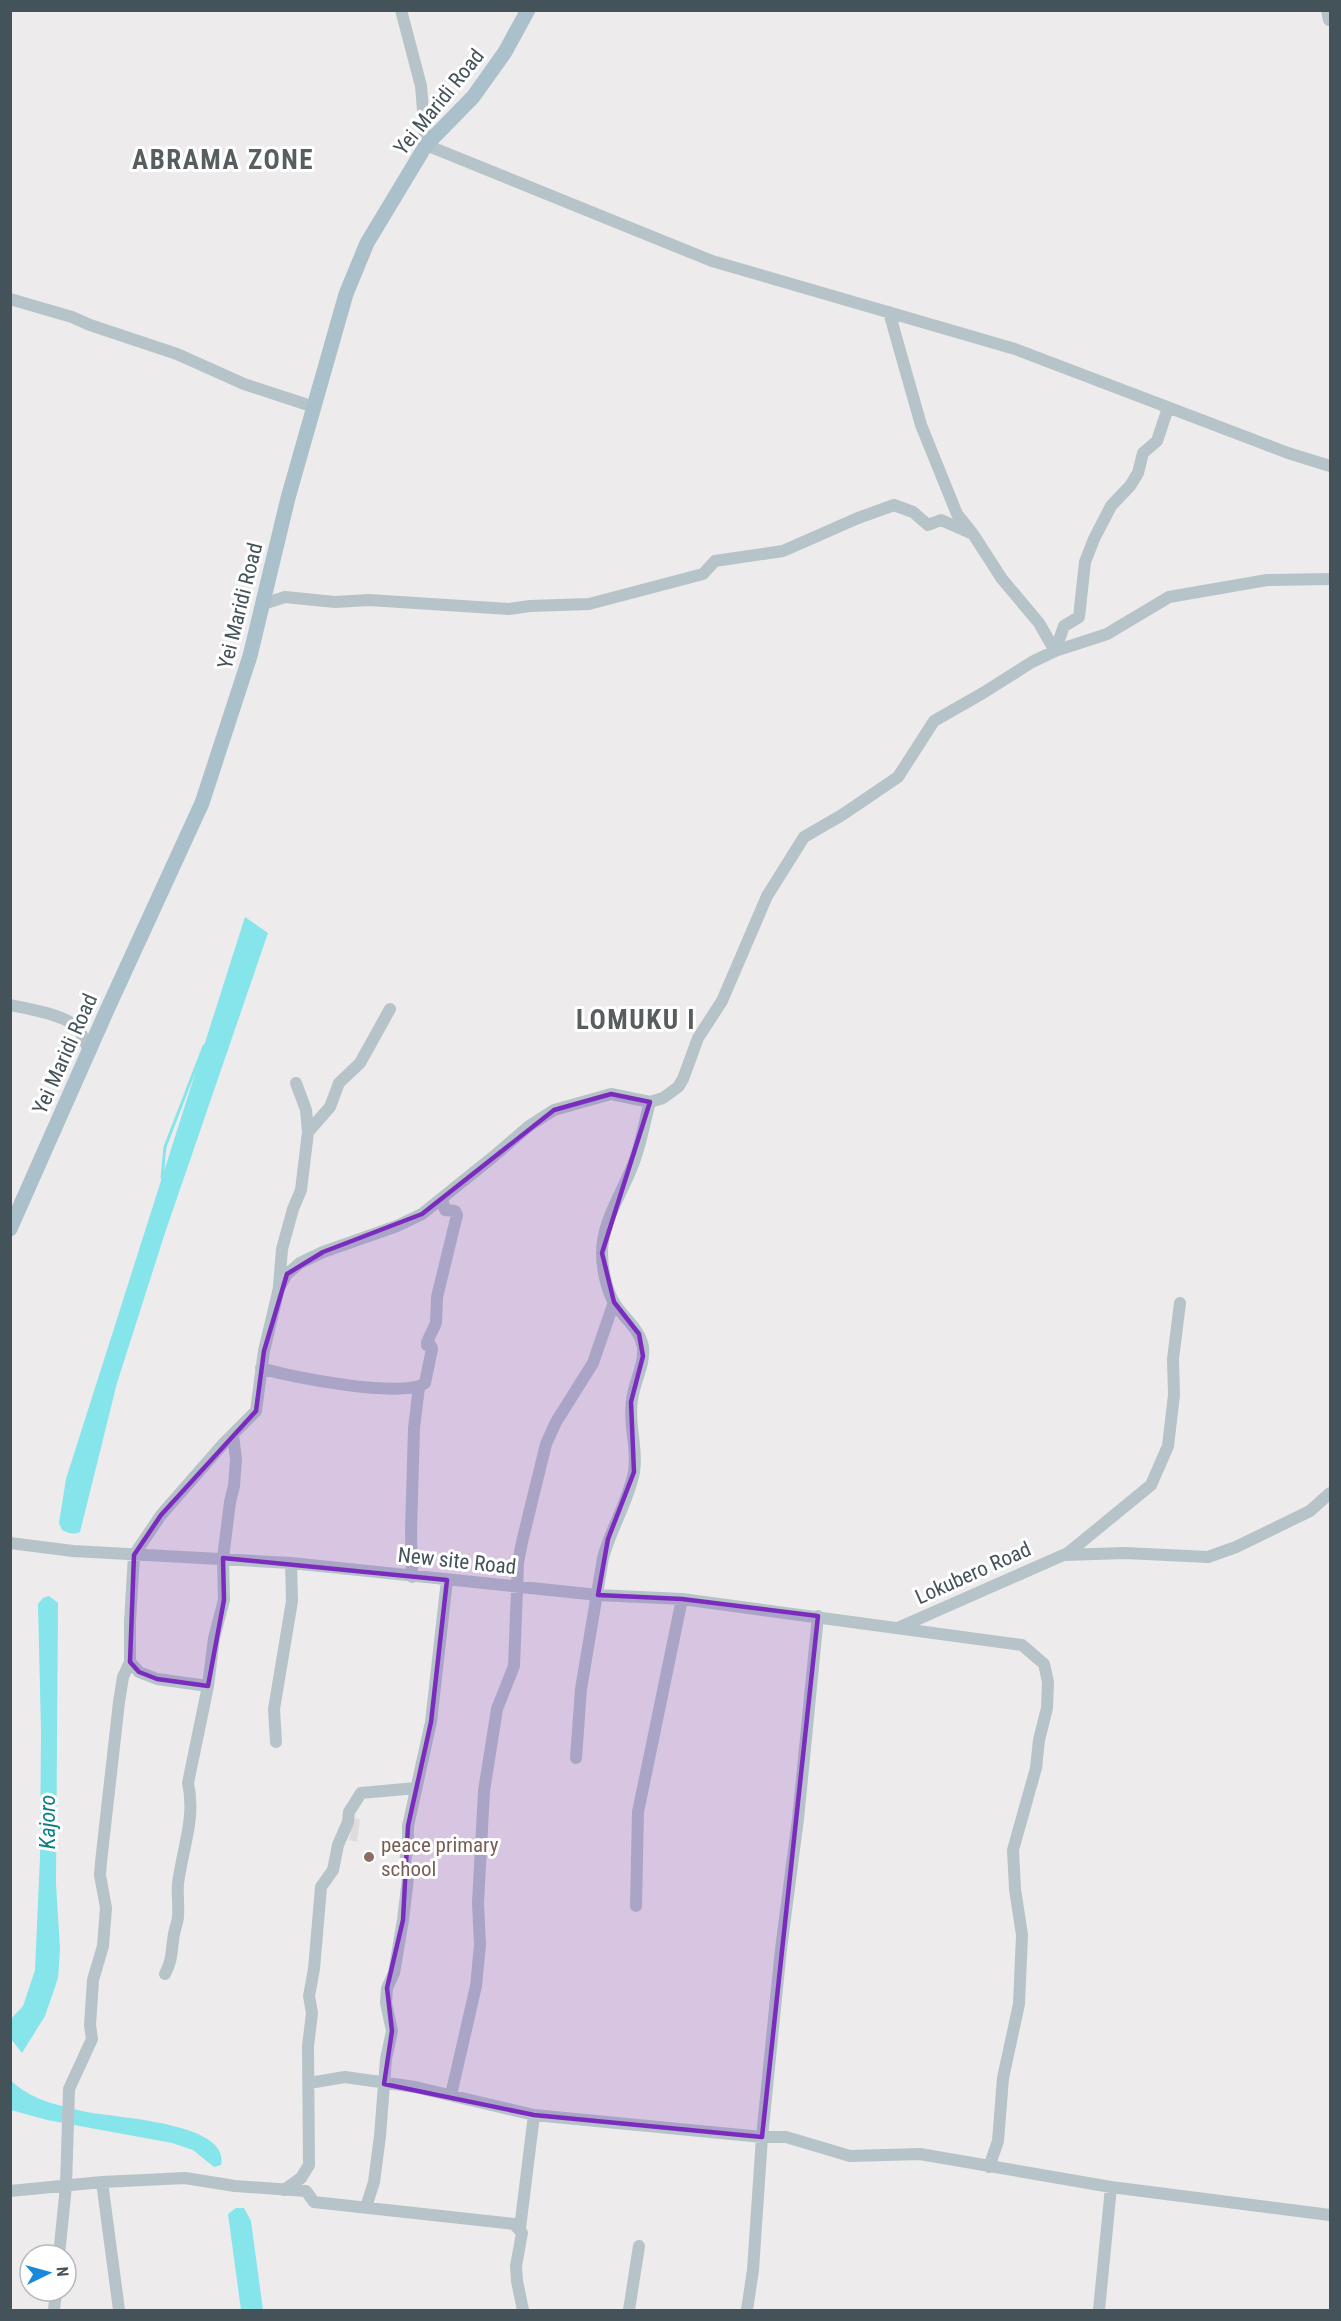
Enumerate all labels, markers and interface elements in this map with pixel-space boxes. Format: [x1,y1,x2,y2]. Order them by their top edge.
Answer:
street label: Yei Maridi Road [389,44,489,160]
district label: ABRAMA ZONE [132,144,314,176]
street label: Yei Maridi Road [213,540,267,672]
street label: Yei Maridi Road [28,990,102,1118]
district label: LOMUKU I [576,1004,696,1036]
street label: Lokubero Road [911,1537,1035,1609]
street label: New site Road [397,1543,517,1579]
water label: Kajoro [35,1795,60,1849]
place label: peace primary school [381,1833,499,1881]
marker: peace primary school [362,1850,376,1864]
north arrow [18,2243,78,2303]
text: N [53,2266,72,2277]

